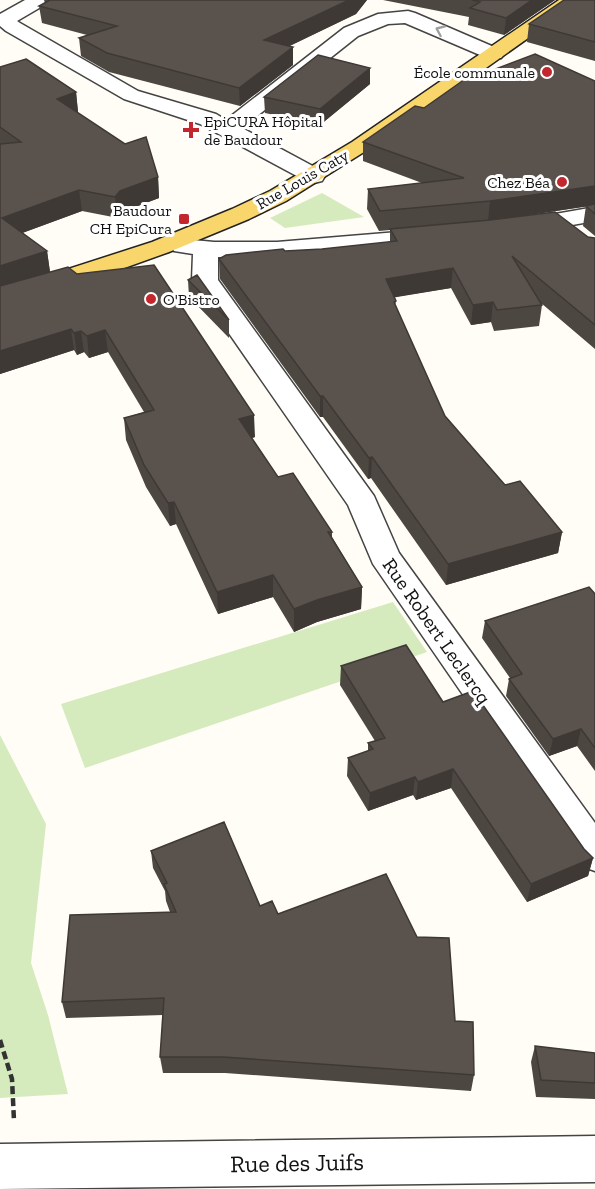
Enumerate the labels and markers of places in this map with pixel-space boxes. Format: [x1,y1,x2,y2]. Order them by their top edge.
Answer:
place label: École communale [414,63,535,82]
marker: École communale [540,65,554,79]
place label: EpiCURA Hôpital de Baudour [204,112,323,149]
marker: EpiCURA Hôpital de Baudour [182,121,200,139]
place label: Chez Béa [487,173,550,192]
marker: Chez Béa [555,175,569,189]
place label: Baudour CH EpiCura [90,201,172,238]
marker: Baudour CH EpiCura [177,212,191,226]
place label: O'Bistro [163,290,220,309]
marker: O'Bistro [144,292,158,306]

